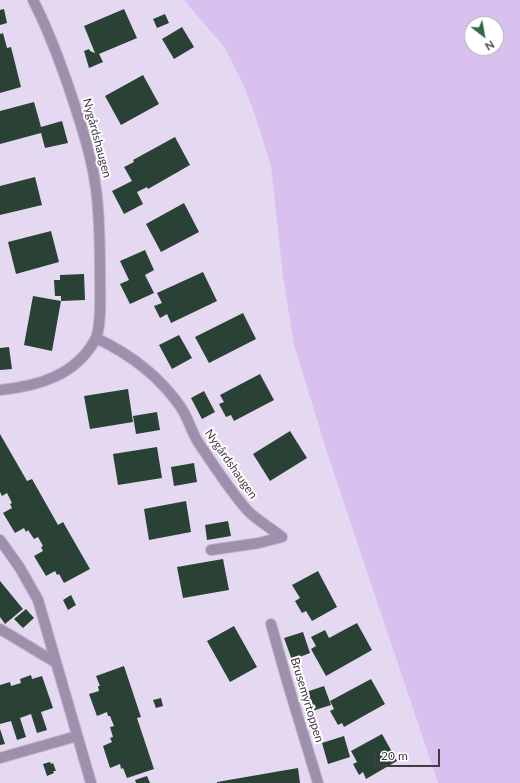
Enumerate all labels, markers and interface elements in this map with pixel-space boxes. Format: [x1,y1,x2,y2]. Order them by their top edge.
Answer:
north arrow [464,16,504,56]
text: N [483,38,497,54]
street label: Nygårdshaugen [79,97,115,179]
street label: Nygårdshaugen [202,426,260,502]
street label: Brusemyrtoppen [287,656,327,744]
scale bar [376,741,442,767]
text: 20 m [381,748,408,763]

